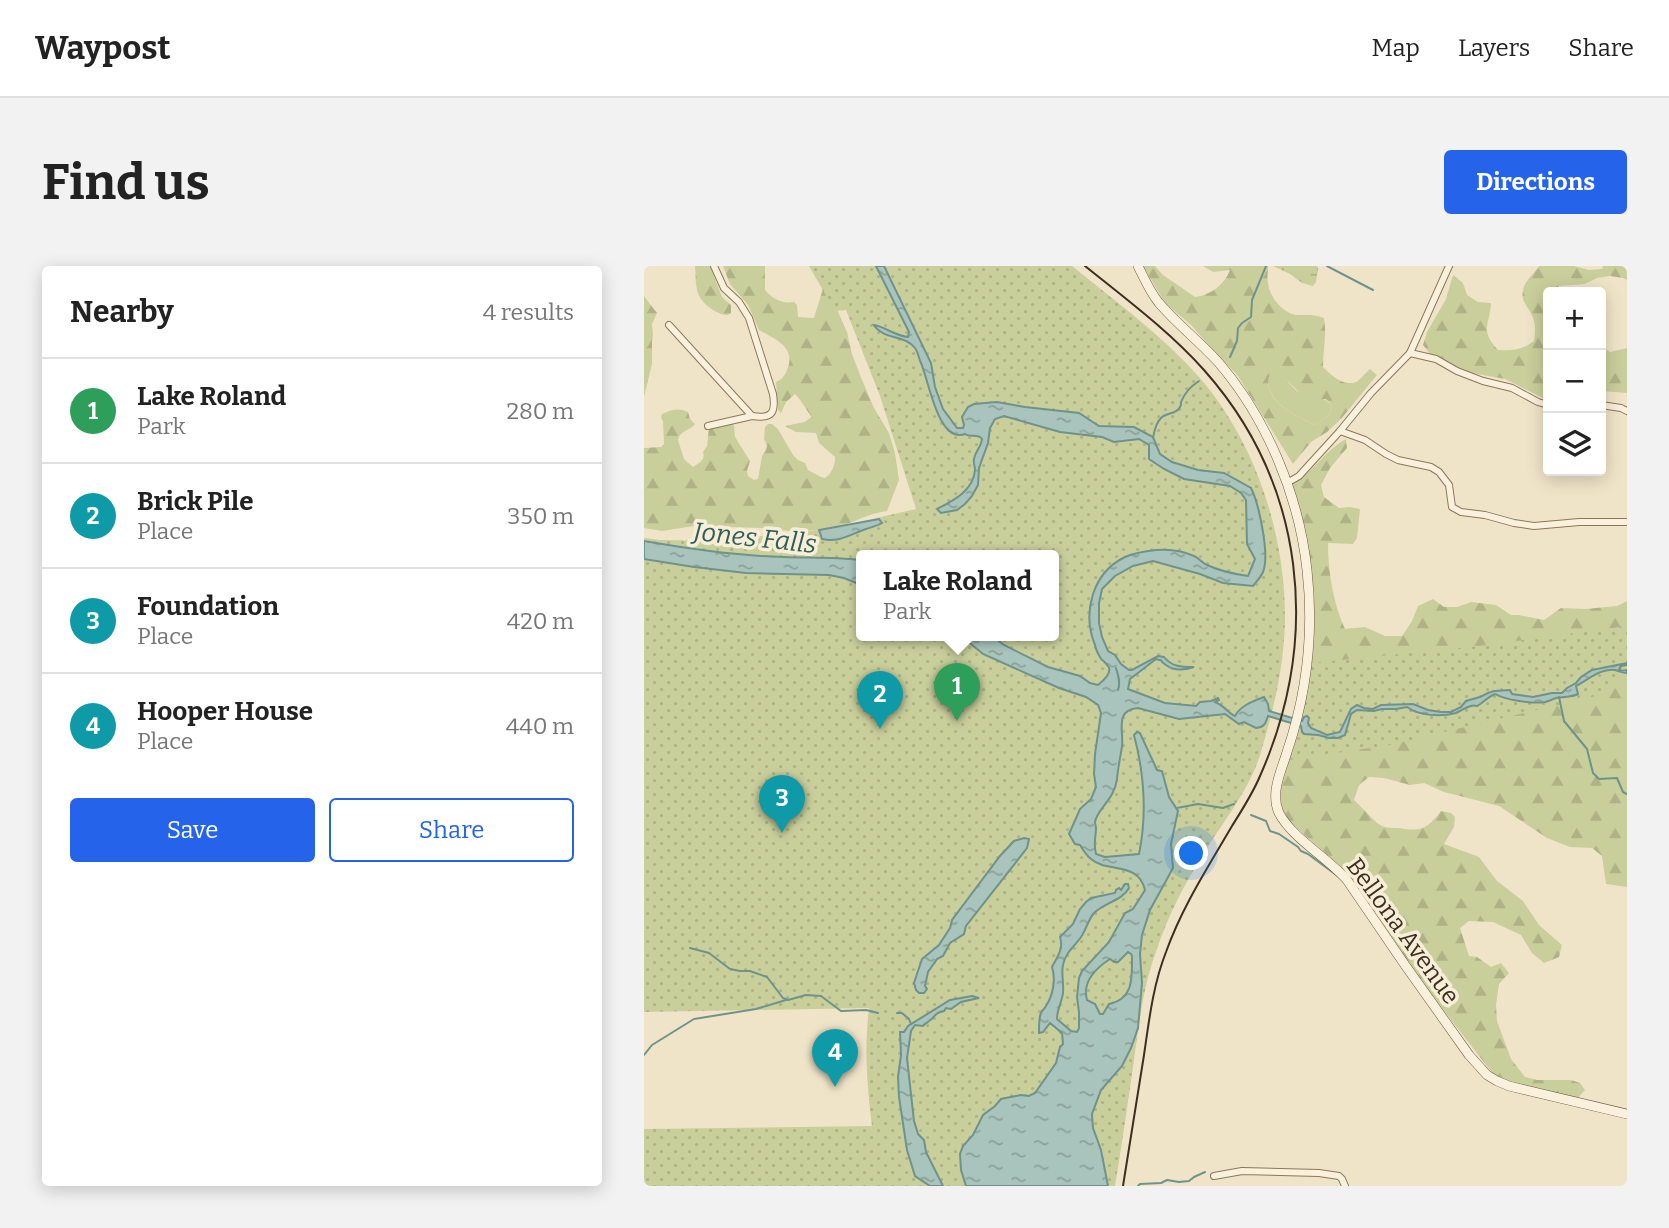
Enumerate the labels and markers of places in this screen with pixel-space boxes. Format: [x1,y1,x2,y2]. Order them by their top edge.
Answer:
pin: 1 [934,663,980,721]
pin: 2 [857,671,903,729]
pin: 3 [759,775,805,833]
pin: 4 [812,1029,858,1087]

